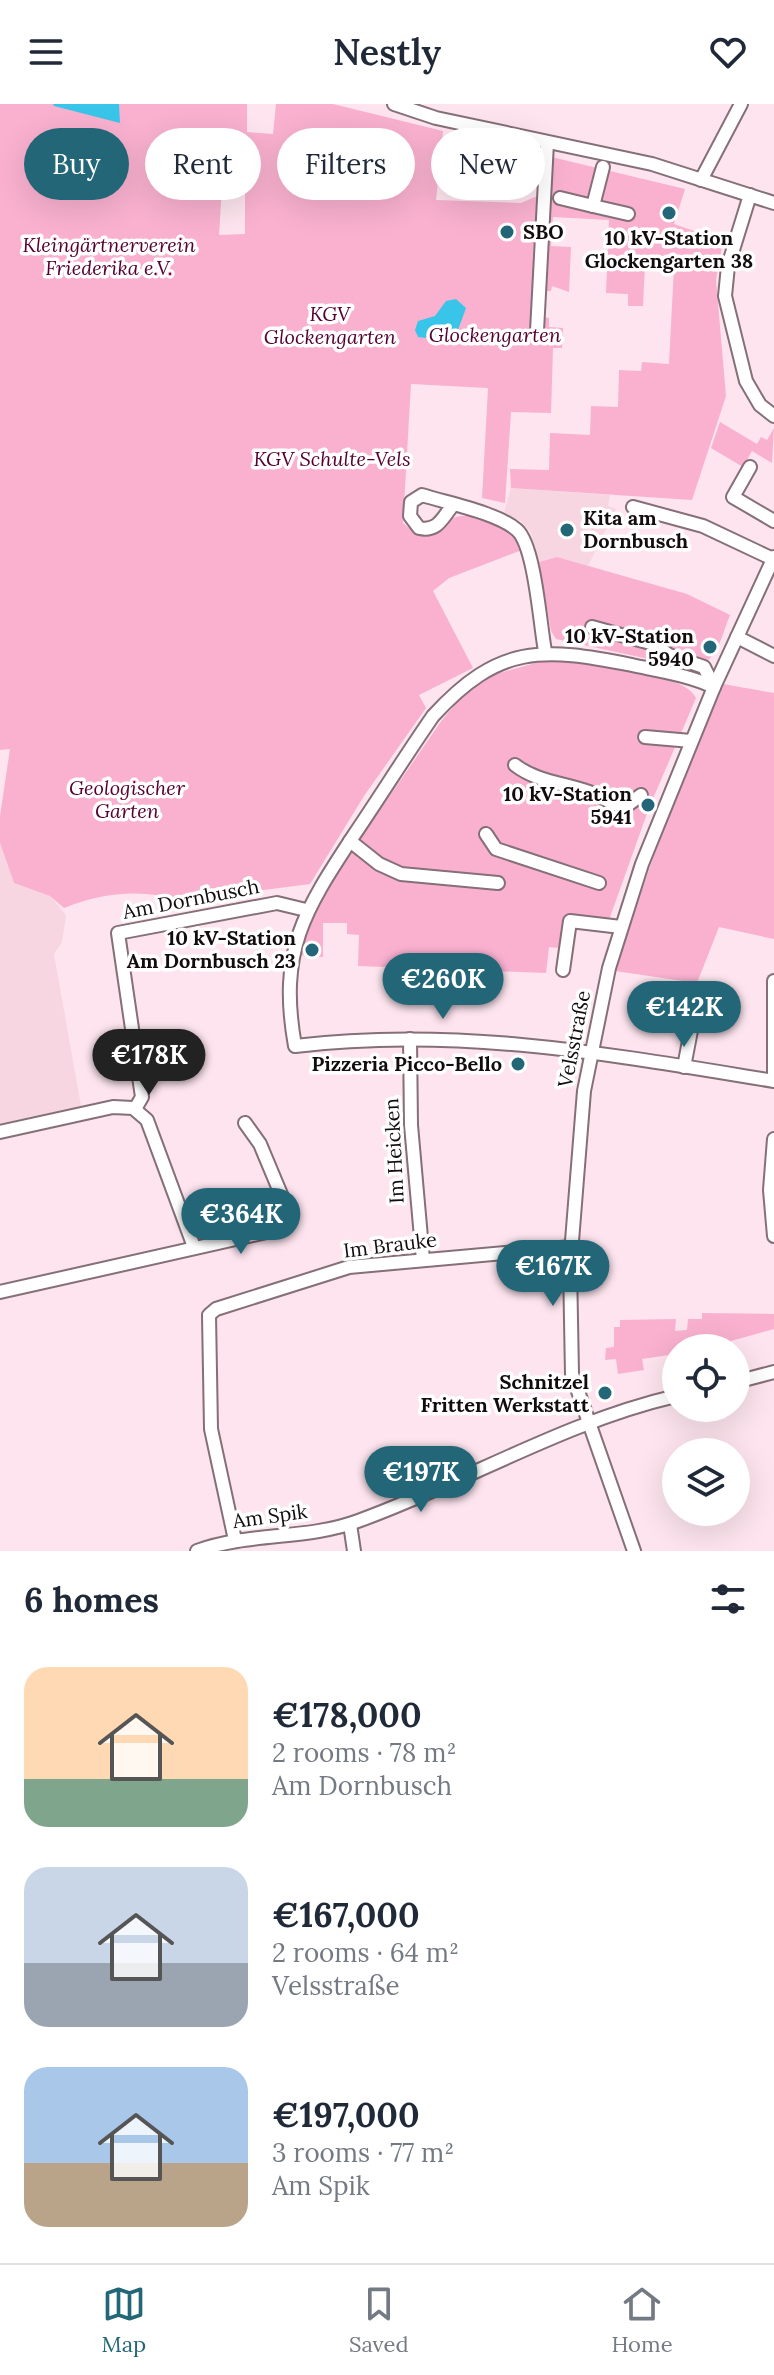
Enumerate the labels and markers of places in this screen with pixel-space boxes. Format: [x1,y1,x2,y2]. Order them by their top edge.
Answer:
marker: 10 kV-Station Glockengarten 38 [660,204,678,222]
place label: SBO [523,219,564,244]
marker: SBO [498,223,516,241]
place label: 10 kV-Station Glockengarten 38 [585,225,753,273]
place label: Kita am Dornbusch [583,505,689,553]
marker: Kita am Dornbusch [558,521,576,539]
place label: 10 kV-Station 5940 [565,623,694,671]
marker: 10 kV-Station 5940 [701,638,719,656]
place label: 10 kV-Station 5941 [503,781,632,829]
marker: 10 kV-Station 5941 [639,796,657,814]
place label: 10 kV-Station Am Dornbusch 23 [127,925,296,973]
marker: 10 kV-Station Am Dornbusch 23 [303,941,321,959]
pin: €260K [387,953,499,1021]
pin: €142K [628,981,740,1049]
pin: €178K [93,1029,205,1097]
place label: Pizzeria Picco-Bello [311,1051,502,1076]
marker: Pizzeria Picco-Bello [509,1055,527,1073]
pin: €364K [185,1188,297,1256]
pin: €167K [497,1240,609,1308]
place label: Schnitzel Fritten Werkstatt [421,1369,590,1417]
marker: Schnitzel Fritten Werkstatt [596,1384,614,1402]
pin: €197K [365,1446,477,1514]

